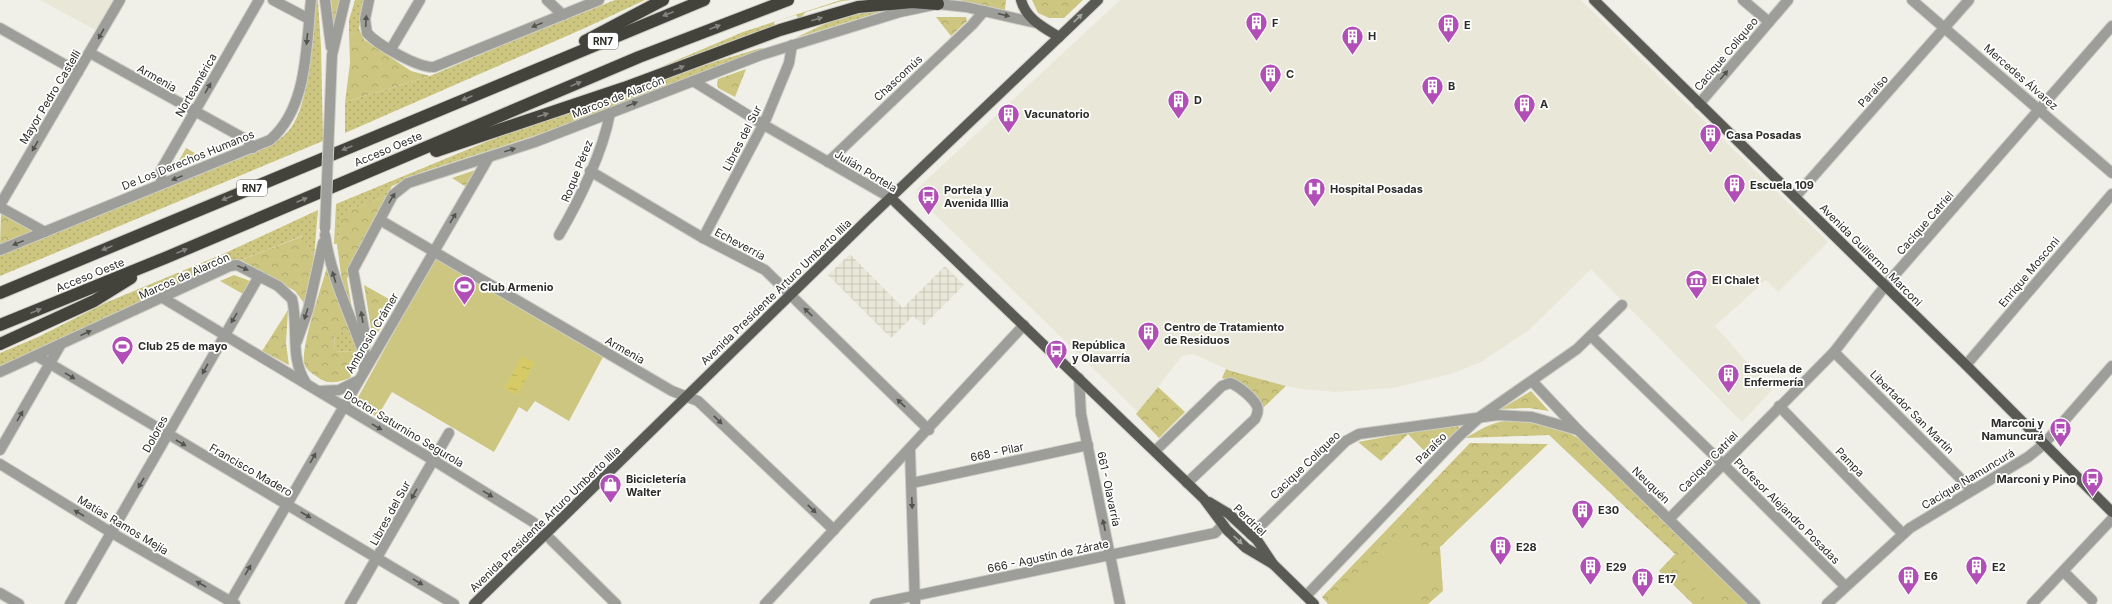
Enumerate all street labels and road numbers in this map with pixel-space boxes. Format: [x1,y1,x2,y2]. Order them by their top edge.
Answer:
street label: Cacique Coliqueo [1691,14,1761,94]
road number: RN7 [588,33,618,49]
street label: Mercedes Álvarez [1981,41,2061,113]
street label: Mayor Pedro Castelli [16,47,84,147]
street label: Norteamérica [172,51,220,119]
street label: Chascomús [871,52,925,104]
street label: Armenia [135,61,179,95]
street label: Paraíso [1855,72,1891,110]
street label: Marcos de Alarcón [570,73,666,121]
street label: Libres del Sur [720,103,764,173]
street label: De Los Derechos Humanos [120,127,256,193]
street label: Acceso Oeste [352,128,424,170]
street label: Roque Pérez [558,138,596,204]
street label: Julián Portela [832,147,900,195]
road number: RN7 [237,180,267,196]
street label: Cacique Catriel [1894,188,1956,258]
street label: Avenida Guillermo Marconi [1817,201,1925,309]
street label: Avenida Presidente Arturo Umberto Illia [698,216,854,368]
street label: Echeverría [712,225,768,263]
street label: Enrique Mosconi [1996,234,2062,310]
street label: Marcos de Alarcón [136,250,232,302]
street label: Acceso Oeste [54,255,126,295]
street label: Ambrosio Crámer [343,290,401,376]
street label: Armenia [603,333,647,367]
street label: Libertador San Martín [1867,367,1957,457]
street label: Doctor Saturnino Segurola [342,388,466,470]
street label: Dolores [139,413,171,455]
street label: Cacique Coliqueo [1267,428,1343,502]
street label: Cacique Catriel [1675,428,1741,496]
street label: Paraíso [1413,429,1450,467]
street label: 668 - Pilar [969,440,1025,464]
street label: Francisco Madero [207,441,295,500]
street label: Avenida Presidente Arturo Umberto Illia [467,443,623,595]
street label: Pampa [1833,444,1867,480]
street label: Cacique Namuncurá [1919,446,2017,512]
street label: 661 - Olavarría [1094,450,1124,528]
street label: Profesor Alejandro Posadas [1731,455,1843,567]
street label: Neuquén [1629,464,1673,506]
street label: Libres del Sur [367,478,413,548]
street label: Matías Ramos Mejía [75,492,171,558]
street label: Perdriel [1231,501,1269,539]
street label: 666 - Agustín de Zárate [986,536,1110,576]

